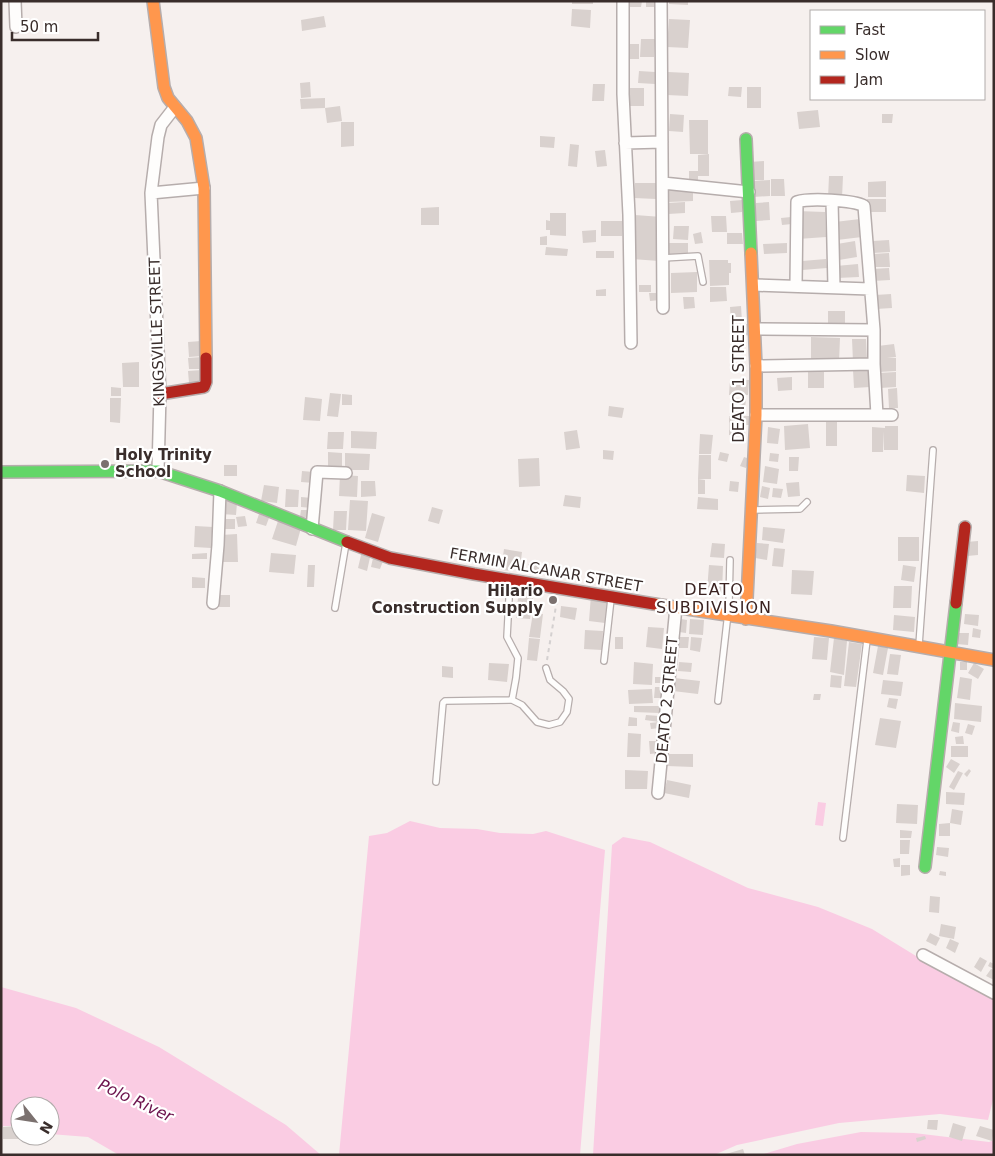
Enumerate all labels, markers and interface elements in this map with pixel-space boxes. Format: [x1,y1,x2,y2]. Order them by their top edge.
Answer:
scale bar [12,10,99,42]
legend [810,10,985,100]
text: 50 m [20,18,58,36]
text: Fast [855,21,885,39]
text: Slow [855,46,890,64]
text: Jam [854,71,883,89]
street label: KINGSVILLE STREET [145,256,169,407]
street label: DEATO 1 STREET [730,314,748,443]
place label: Holy Trinity School [115,446,212,481]
marker: Holy Trinity School [99,458,111,470]
street label: FERMIN ALCANAR STREET [448,544,644,596]
district label: DEATO SUBDIVISION [656,580,772,617]
place label: Hilario Construction Supply [372,582,543,617]
marker: Hilario Construction Supply [547,594,559,606]
street label: DEATO 2 STREET [652,635,682,764]
water label: Polo River [95,1075,177,1127]
north arrow [10,1096,60,1146]
text: N [36,1118,56,1137]

